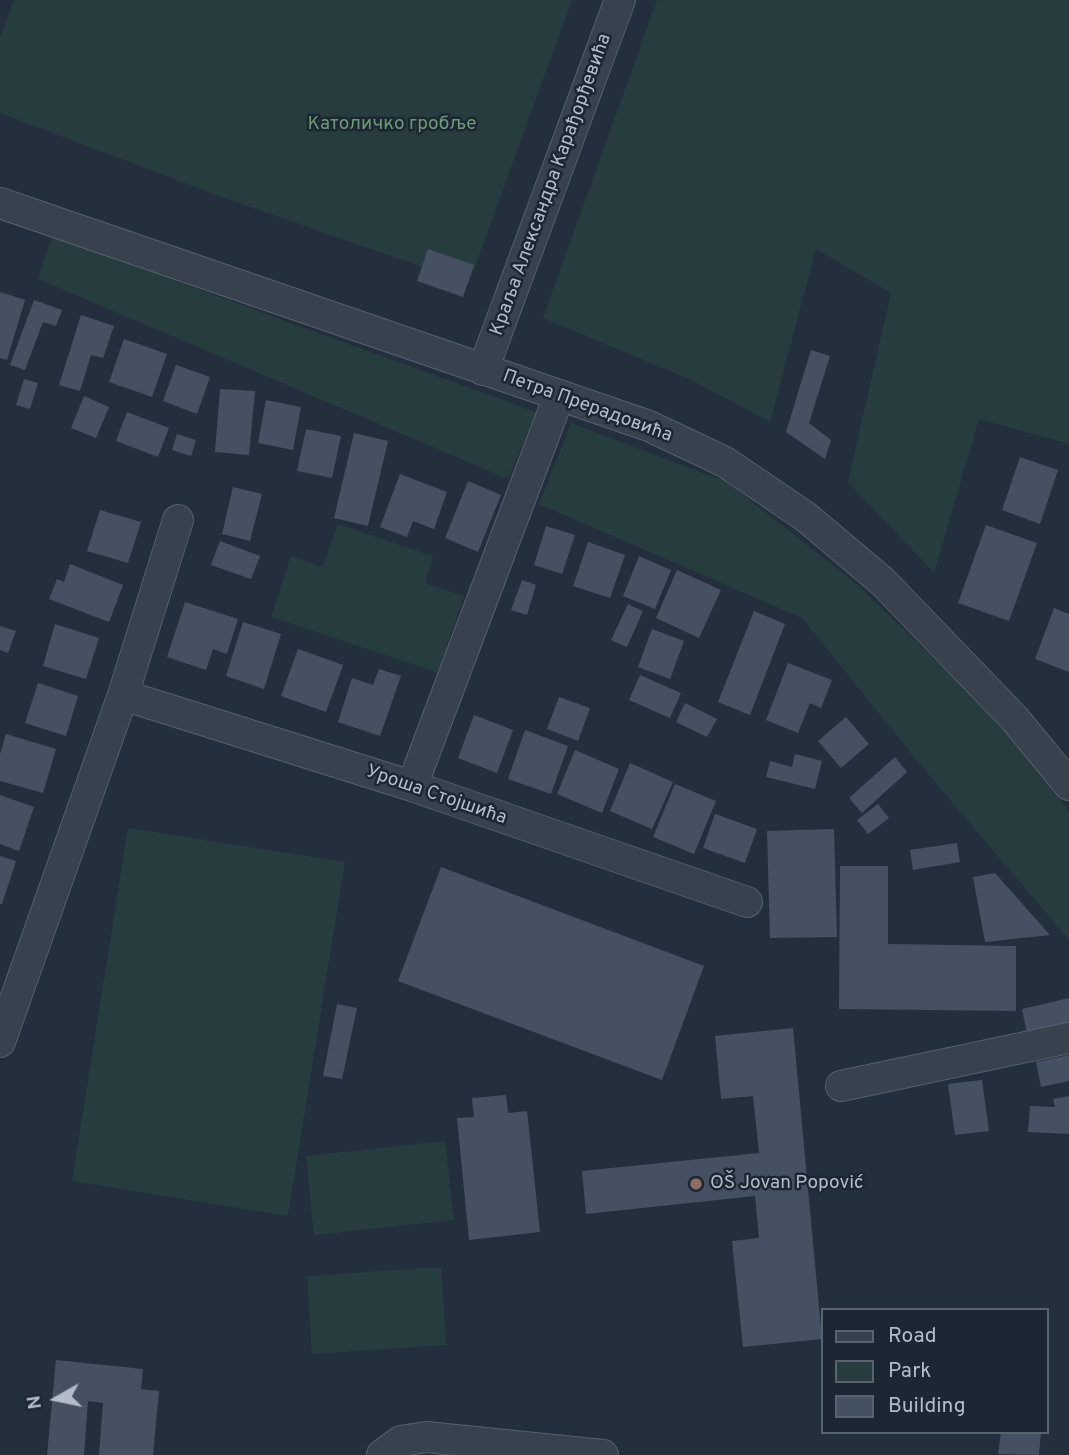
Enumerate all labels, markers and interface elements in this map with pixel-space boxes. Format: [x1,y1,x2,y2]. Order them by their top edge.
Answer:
street label: Краља Александра Карађорђевића [487,31,617,339]
park label: Католичко гробље [307,114,477,136]
street label: Петра Прерадовића [499,366,675,448]
street label: Уроша Стојшића [363,761,509,831]
place label: OŠ Jovan Popović [710,1173,863,1195]
marker: OŠ Jovan Popović [688,1176,704,1192]
legend [820,1308,1048,1434]
text: Road [888,1323,937,1350]
text: Park [888,1358,931,1385]
north arrow [21,1364,91,1434]
text: Building [888,1393,966,1420]
text: N [22,1394,48,1411]

